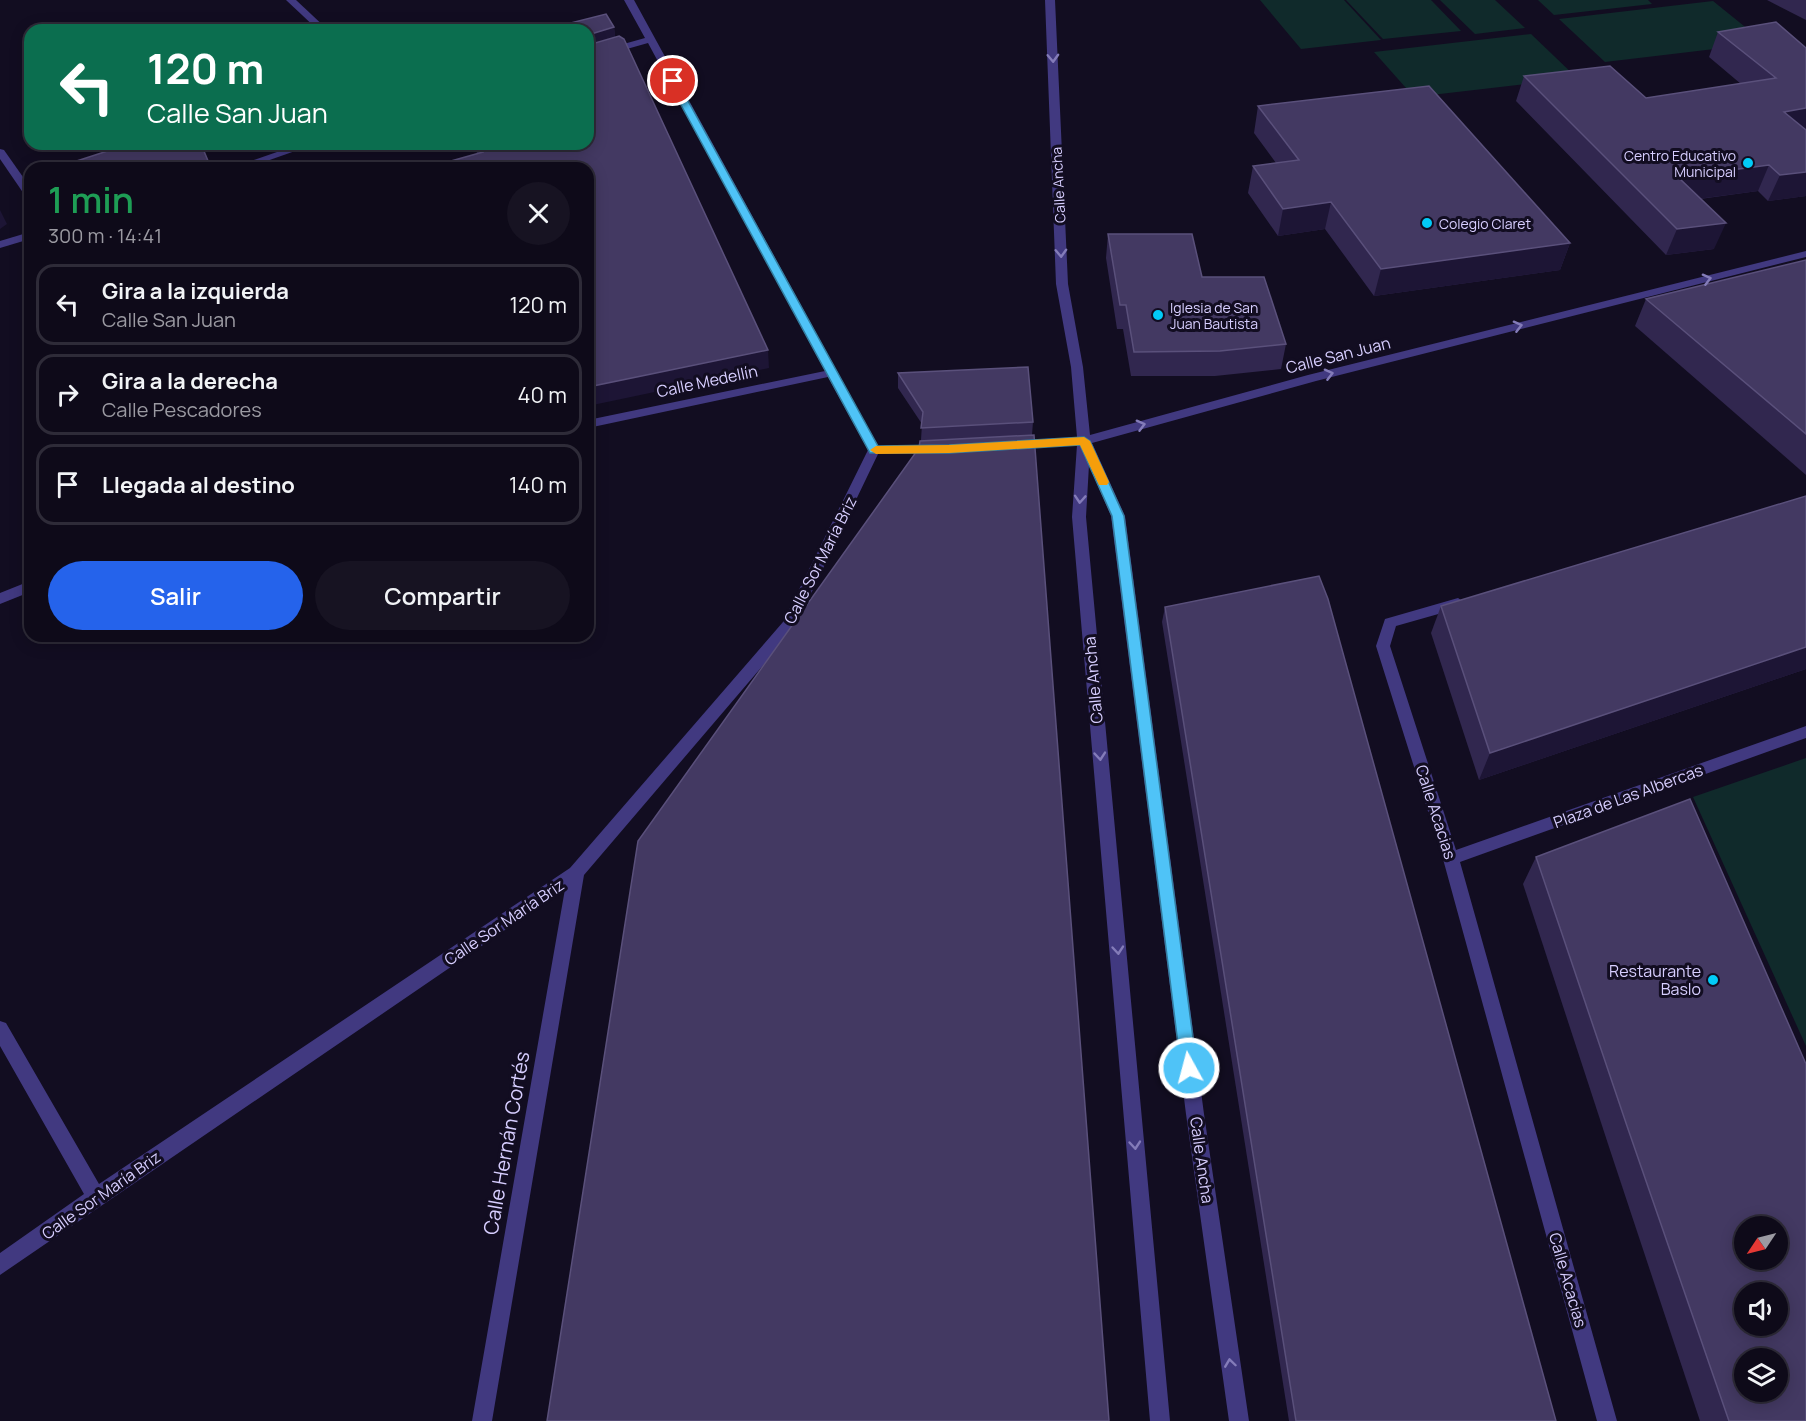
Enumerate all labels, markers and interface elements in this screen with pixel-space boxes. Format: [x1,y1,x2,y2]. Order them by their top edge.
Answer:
text: 120 m [147,39,264,97]
icon: left [48,48,126,126]
one-way arrow [1047,54,1059,63]
pin [647,55,698,106]
icon: arrive [656,64,689,97]
text: Calle San Juan [147,94,328,131]
street label: Calle Ancha [1047,146,1069,224]
place label: Centro Educativo Municipal [1624,146,1736,181]
marker: Centro Educativo Municipal [1741,156,1755,170]
text: 1 min [48,175,134,224]
button: close [507,182,570,245]
place label: Colegio Claret [1439,214,1532,233]
marker: Colegio Claret [1420,216,1434,230]
text: 300 m · 14:41 [48,222,162,249]
one-way arrow [1054,249,1067,258]
one-way arrow [1702,273,1712,286]
text: Gira a la izquierda [102,276,289,306]
icon: left [51,288,84,321]
text: 120 m [509,290,567,320]
place label: Iglesia de San Juan Bautista [1170,298,1258,333]
text: Calle San Juan [102,306,236,333]
marker: Iglesia de San Juan Bautista [1151,308,1165,322]
one-way arrow [1513,321,1523,334]
street label: Calle San Juan [1283,331,1393,379]
street label: Calle Medellín [654,360,760,402]
text: Gira a la derecha [102,366,278,396]
one-way arrow [1324,368,1334,381]
icon: right [51,378,84,411]
text: 40 m [518,380,567,410]
text: Calle Pescadores [102,396,262,423]
one-way arrow [1136,420,1146,433]
icon: arrive [51,468,84,501]
text: Llegada al destino [102,470,295,500]
text: 140 m [509,470,567,500]
street label: Calle Sor María Briz [778,492,862,628]
one-way arrow [1074,495,1087,504]
button: Salir [48,561,303,630]
button: Compartir [315,561,570,630]
street label: Calle Ancha [1078,636,1108,724]
one-way arrow [1093,752,1106,761]
street label: Plaza de Las Albercas [1550,759,1706,833]
street label: Calle Acacias [1410,762,1462,862]
street label: Calle Sor María Briz [440,874,568,970]
one-way arrow [1111,946,1124,955]
place label: Restaurante Baslo [1609,960,1701,1000]
marker: Restaurante Baslo [1706,973,1720,987]
position arrow [1157,1036,1221,1100]
street label: Calle Hernán Cortés [477,1049,535,1237]
street label: Calle Ancha [1185,1115,1219,1205]
one-way arrow [1128,1140,1141,1149]
street label: Calle Sor María Briz [37,1146,165,1244]
north arrow [1734,1216,1788,1270]
map controls [1734,1216,1788,1402]
street label: Calle Acacias [1544,1230,1592,1330]
button: sound [1734,1282,1788,1336]
button: layers [1734,1348,1788,1402]
one-way arrow [1225,1358,1237,1368]

